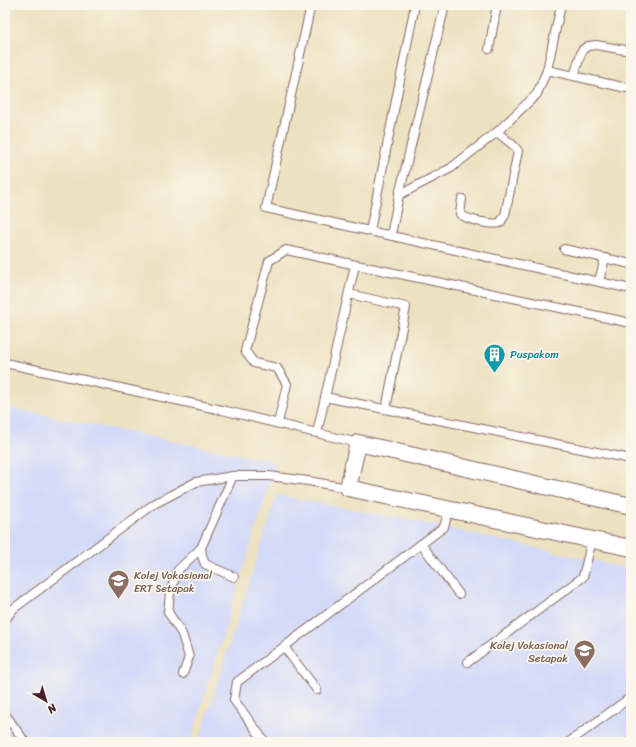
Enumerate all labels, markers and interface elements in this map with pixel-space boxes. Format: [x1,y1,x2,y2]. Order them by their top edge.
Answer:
building icon: Puspakom [482,341,508,374]
place label: Puspakom [510,345,559,364]
place label: Kolej Vokasional ERT Setapak [134,566,213,598]
school or university icon: Kolej Vokasional ERT Setapak [106,568,132,601]
place label: Kolej Vokasional Setapak [490,636,569,668]
school or university icon: Kolej Vokasional Setapak [571,638,597,671]
north arrow [26,681,66,721]
text: N [43,698,61,719]

